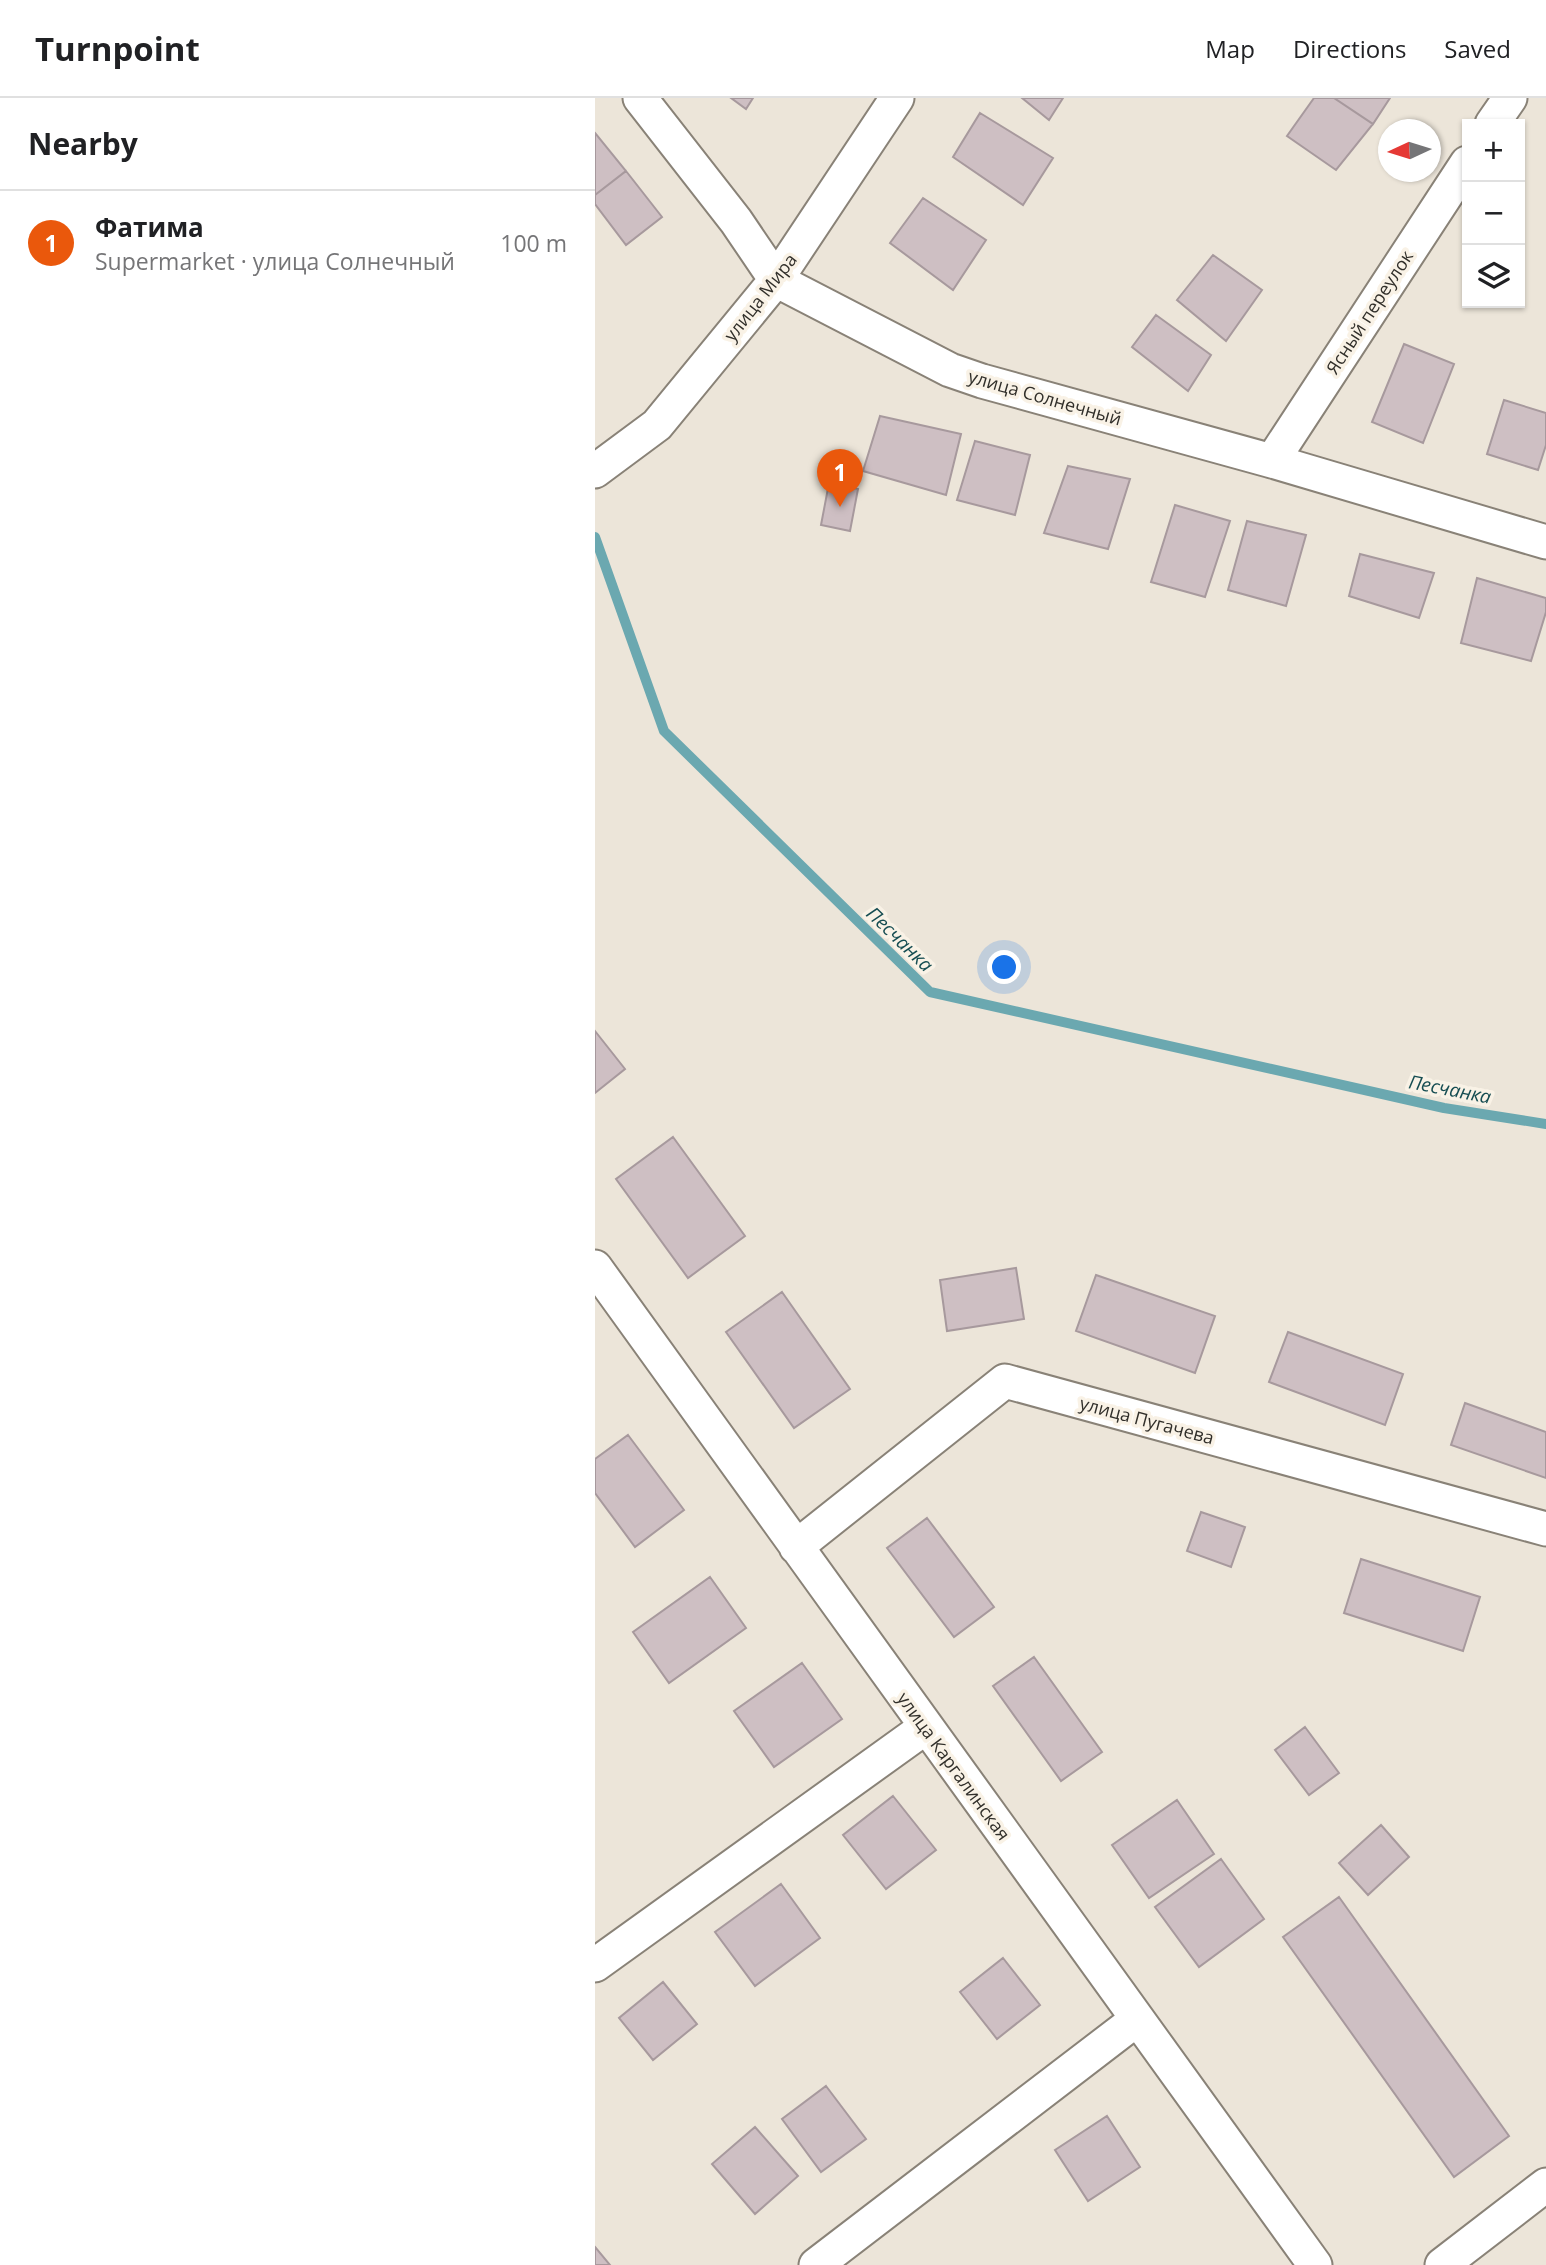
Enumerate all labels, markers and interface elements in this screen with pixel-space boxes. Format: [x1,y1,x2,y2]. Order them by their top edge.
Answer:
text: Turnpoint [35,26,200,71]
text: Map [1205,32,1255,65]
text: Directions [1293,32,1406,65]
text: Saved [1444,32,1511,65]
north arrow [1378,119,1441,182]
map controls [1462,119,1525,308]
button: + [1462,119,1525,182]
text: Nearby [28,123,138,164]
button: − [1462,182,1525,245]
text: Фатима [95,209,204,245]
text: 1 [44,227,58,259]
text: 100 m [500,227,567,259]
text: Supermarket · улица Солнечный [95,245,455,277]
street label: Ясный переулок [1320,245,1418,379]
button: layers [1462,245,1525,308]
street label: улица Мира [718,248,802,346]
street label: улица Солнечный [966,364,1124,430]
pin: 1 [817,449,863,507]
water label: Песчанка [861,901,939,978]
your location [987,950,1021,984]
water label: Песчанка [1407,1068,1494,1110]
street label: улица Пугачева [1077,1391,1217,1449]
street label: улица Каргалинская [892,1687,1016,1845]

